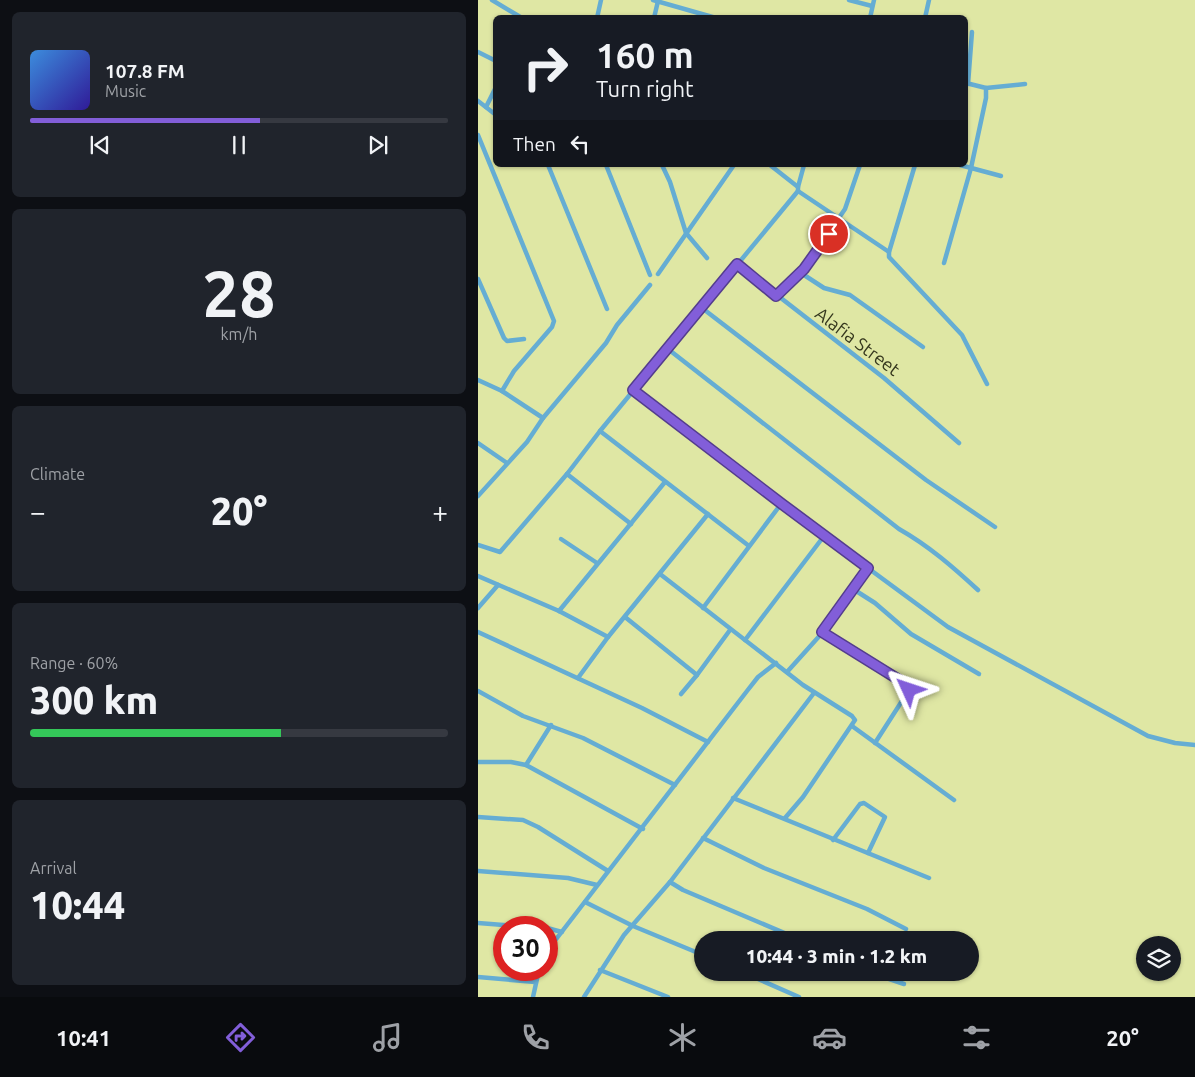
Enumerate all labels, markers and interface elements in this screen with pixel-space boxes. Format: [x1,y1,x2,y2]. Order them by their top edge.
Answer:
icon: right [513,35,578,100]
text: 160 m [596,35,694,75]
text: 107.8 FM [105,60,185,82]
text: Turn right [596,76,694,101]
text: Music [105,82,146,100]
icon: left [566,130,594,158]
icon: previous [86,131,114,159]
icon: pause [225,131,253,159]
icon: next [364,131,392,159]
text: Then [513,133,556,155]
pin [808,213,850,255]
icon: arrive [815,220,843,248]
text: 28 [202,256,276,329]
street label: Alafia Street [812,303,904,379]
text: km/h [221,325,257,343]
text: Climate [30,465,85,483]
text: 20° [211,490,267,532]
text: − [30,496,46,527]
text: + [432,496,448,527]
text: Range · 60% [30,654,118,672]
position arrow [882,663,934,715]
text: 300 km [30,679,158,721]
text: Arrival [30,859,77,877]
text: 10:44 [30,884,125,926]
speed limit sign: 30 [493,916,558,981]
map controls [1136,936,1181,981]
button: layers [1136,936,1181,981]
text: 10:44 · 3 min · 1.2 km [746,945,927,967]
icon: directions [223,1020,258,1055]
icon: music [370,1020,405,1055]
icon: phone [518,1020,553,1055]
icon: climate [665,1020,700,1055]
icon: car [812,1020,847,1055]
icon: filters [959,1020,994,1055]
text: 10:41 [56,1025,111,1050]
text: 20° [1106,1025,1139,1050]

